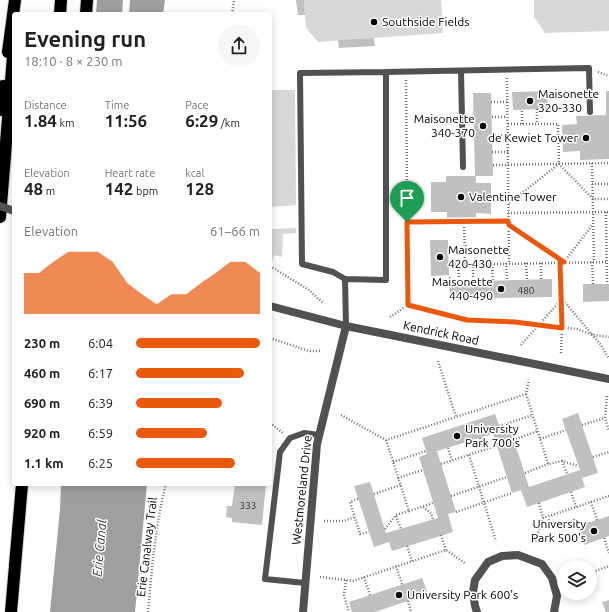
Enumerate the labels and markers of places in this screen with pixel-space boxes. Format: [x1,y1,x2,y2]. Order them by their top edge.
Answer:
place label: Southside Fields [382,15,469,28]
marker: Southside Fields [369,17,379,27]
place label: Maisonette 320-330 [538,87,599,114]
marker: Maisonette 320-330 [525,96,535,106]
place label: Maisonette 340-370 [414,112,475,139]
marker: Maisonette 340-370 [478,121,488,131]
place label: de Kewiet Tower [488,131,578,144]
marker: de Kewiet Tower [581,133,591,143]
pin [390,181,424,222]
place label: Valentine Tower [469,190,557,203]
marker: Valentine Tower [456,192,466,202]
place label: Maisonette 420-430 [448,243,509,270]
marker: Maisonette 420-430 [435,252,445,262]
place label: Maisonette 440-490 [432,275,493,302]
marker: Maisonette 440-490 [496,284,506,294]
place label: University Park 700's [465,422,520,449]
marker: University Park 700's [452,431,462,441]
place label: University Park 500's [531,517,586,544]
marker: University Park 500's [589,526,599,536]
place label: University Park 600's [407,588,518,601]
marker: University Park 600's [394,590,404,600]

